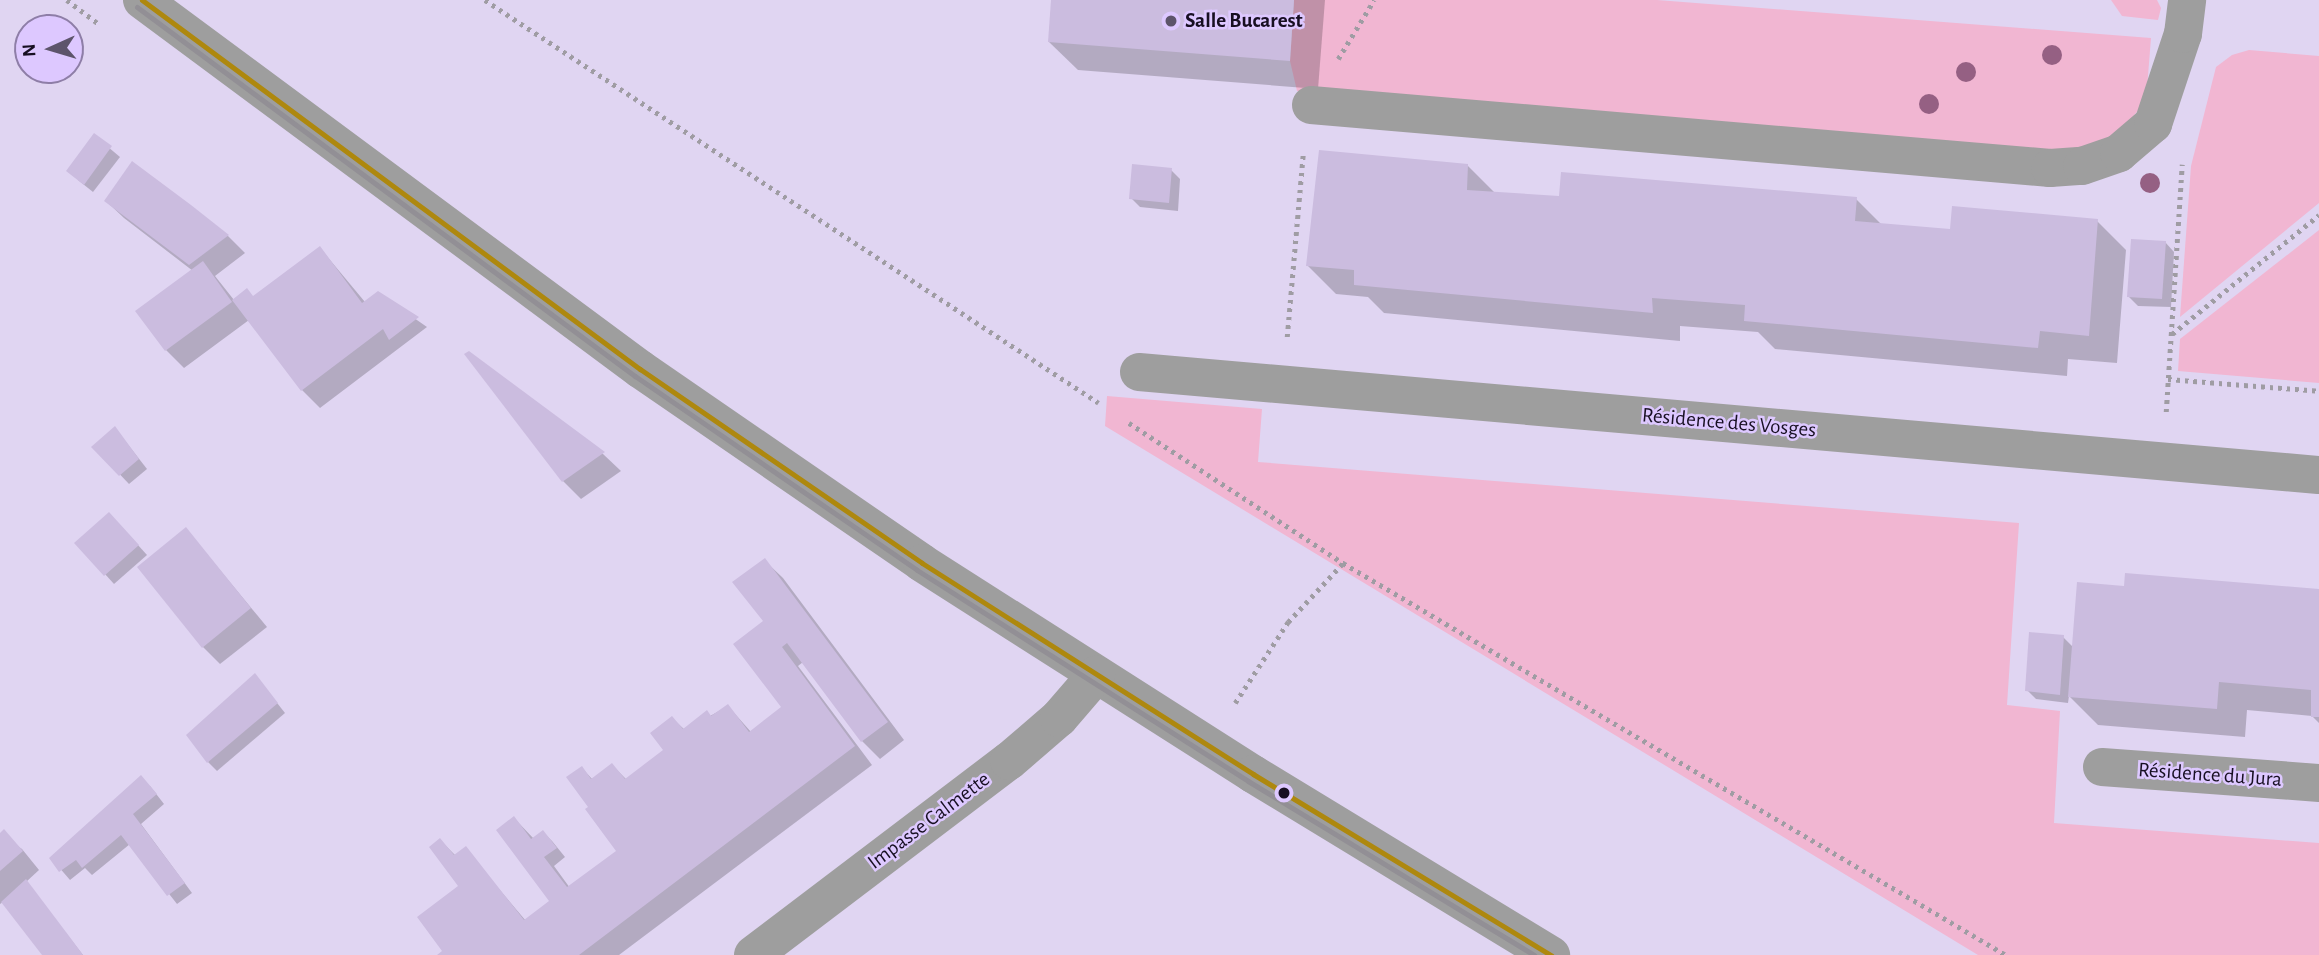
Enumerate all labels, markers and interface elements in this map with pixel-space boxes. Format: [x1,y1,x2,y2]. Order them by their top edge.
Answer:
place label: Salle Bucarest [1185,8,1303,34]
marker: Salle Bucarest [1163,13,1179,29]
north arrow [14,14,84,84]
text: N [20,43,39,58]
street label: Résidence des Vosges [1641,403,1817,443]
street label: Résidence du Jura [2137,757,2283,793]
street label: Impasse Calmette [863,767,995,875]
unlabelled marker [1277,786,1291,800]

